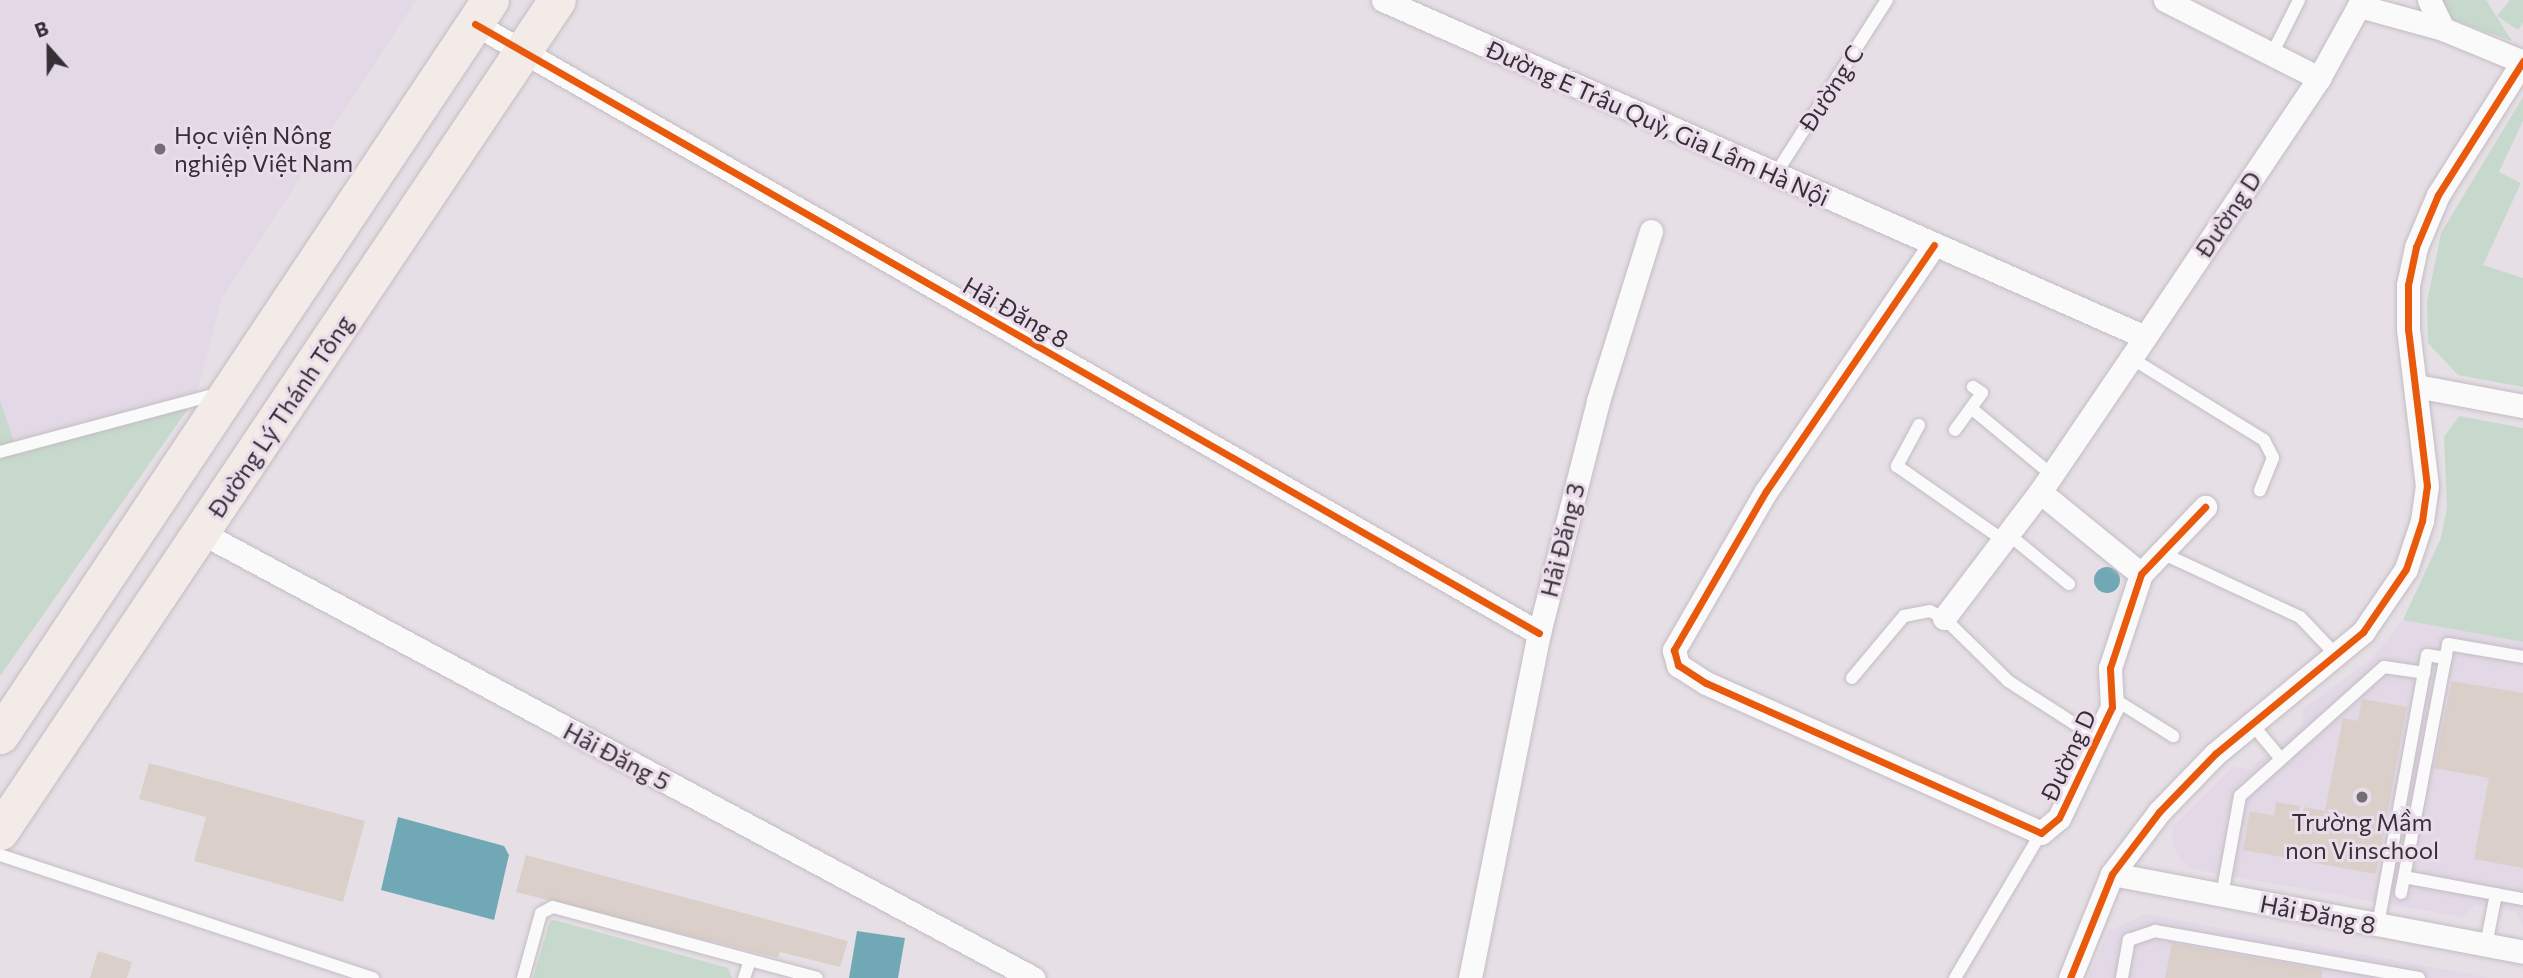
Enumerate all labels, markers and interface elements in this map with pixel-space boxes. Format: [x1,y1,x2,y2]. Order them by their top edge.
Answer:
north arrow [14,14,84,84]
text: B [31,16,51,42]
street label: Đường E Trâu Quỳ, Gia Lâm Hà Nội [1482,34,1834,212]
street label: Đường C [1793,40,1869,136]
place label: Học viện Nông nghiệp Việt Nam [174,121,353,177]
marker: Học viện Nông nghiệp Việt Nam [152,141,168,157]
street label: Đường D [2189,166,2267,262]
street label: Hải Đăng 8 [958,270,1074,354]
street label: Đường Lý Thánh Tông [202,309,358,523]
street label: Hải Đăng 3 [1534,480,1590,600]
street label: Đường D [2034,705,2102,805]
street label: Hải Đăng 5 [559,716,675,796]
marker: Trường Mầm non Vinschool [2354,789,2370,805]
place label: Trường Mầm non Vinschool [2285,808,2439,864]
street label: Hải Đăng 8 [2258,889,2378,939]

